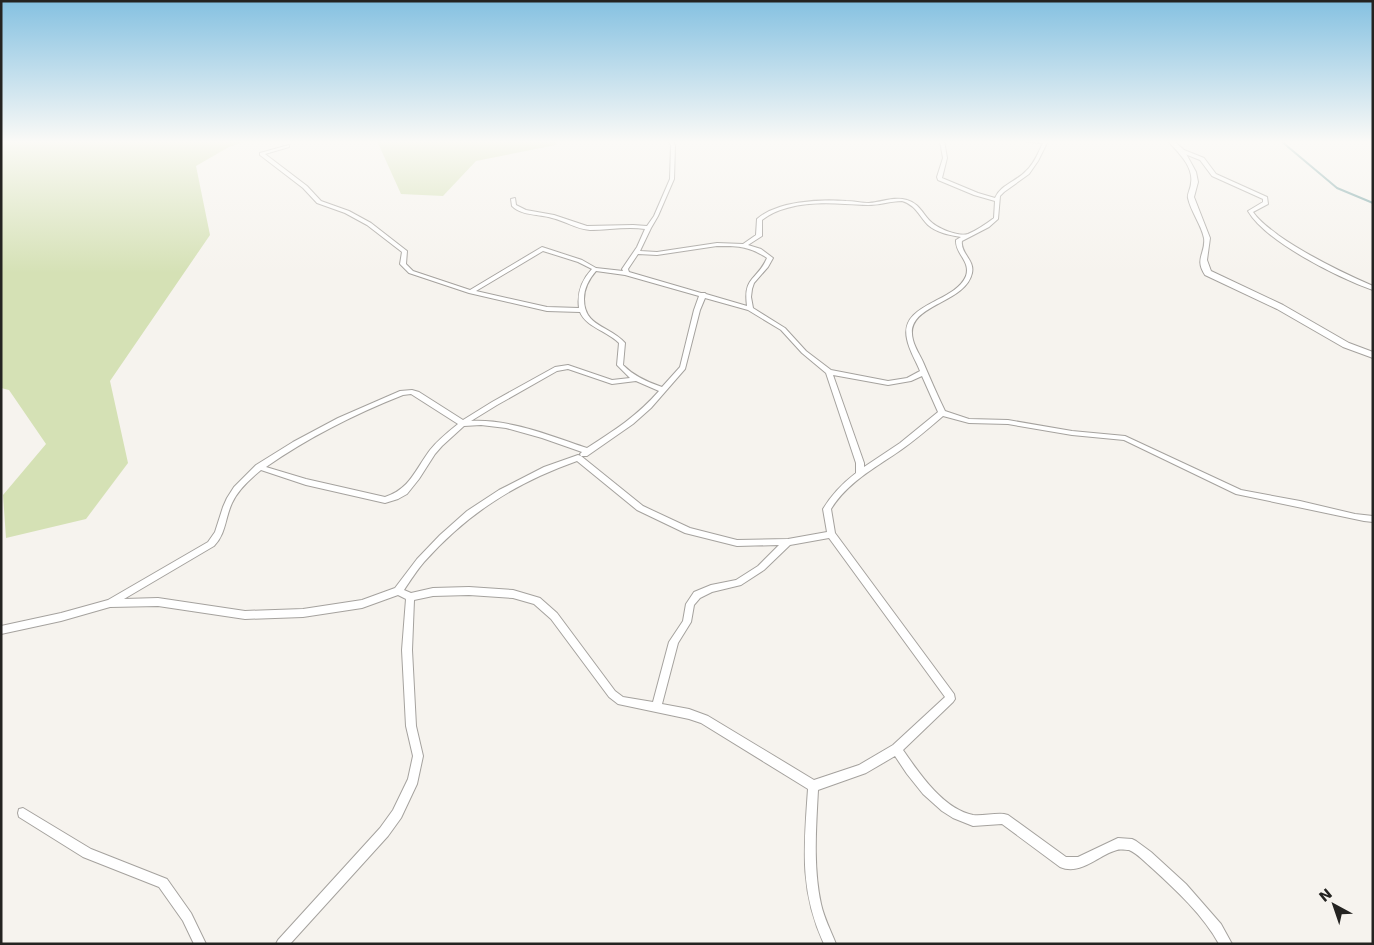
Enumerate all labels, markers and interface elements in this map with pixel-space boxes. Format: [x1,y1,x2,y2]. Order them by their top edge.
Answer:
north arrow [1309,880,1359,930]
text: N [1316,885,1335,905]

